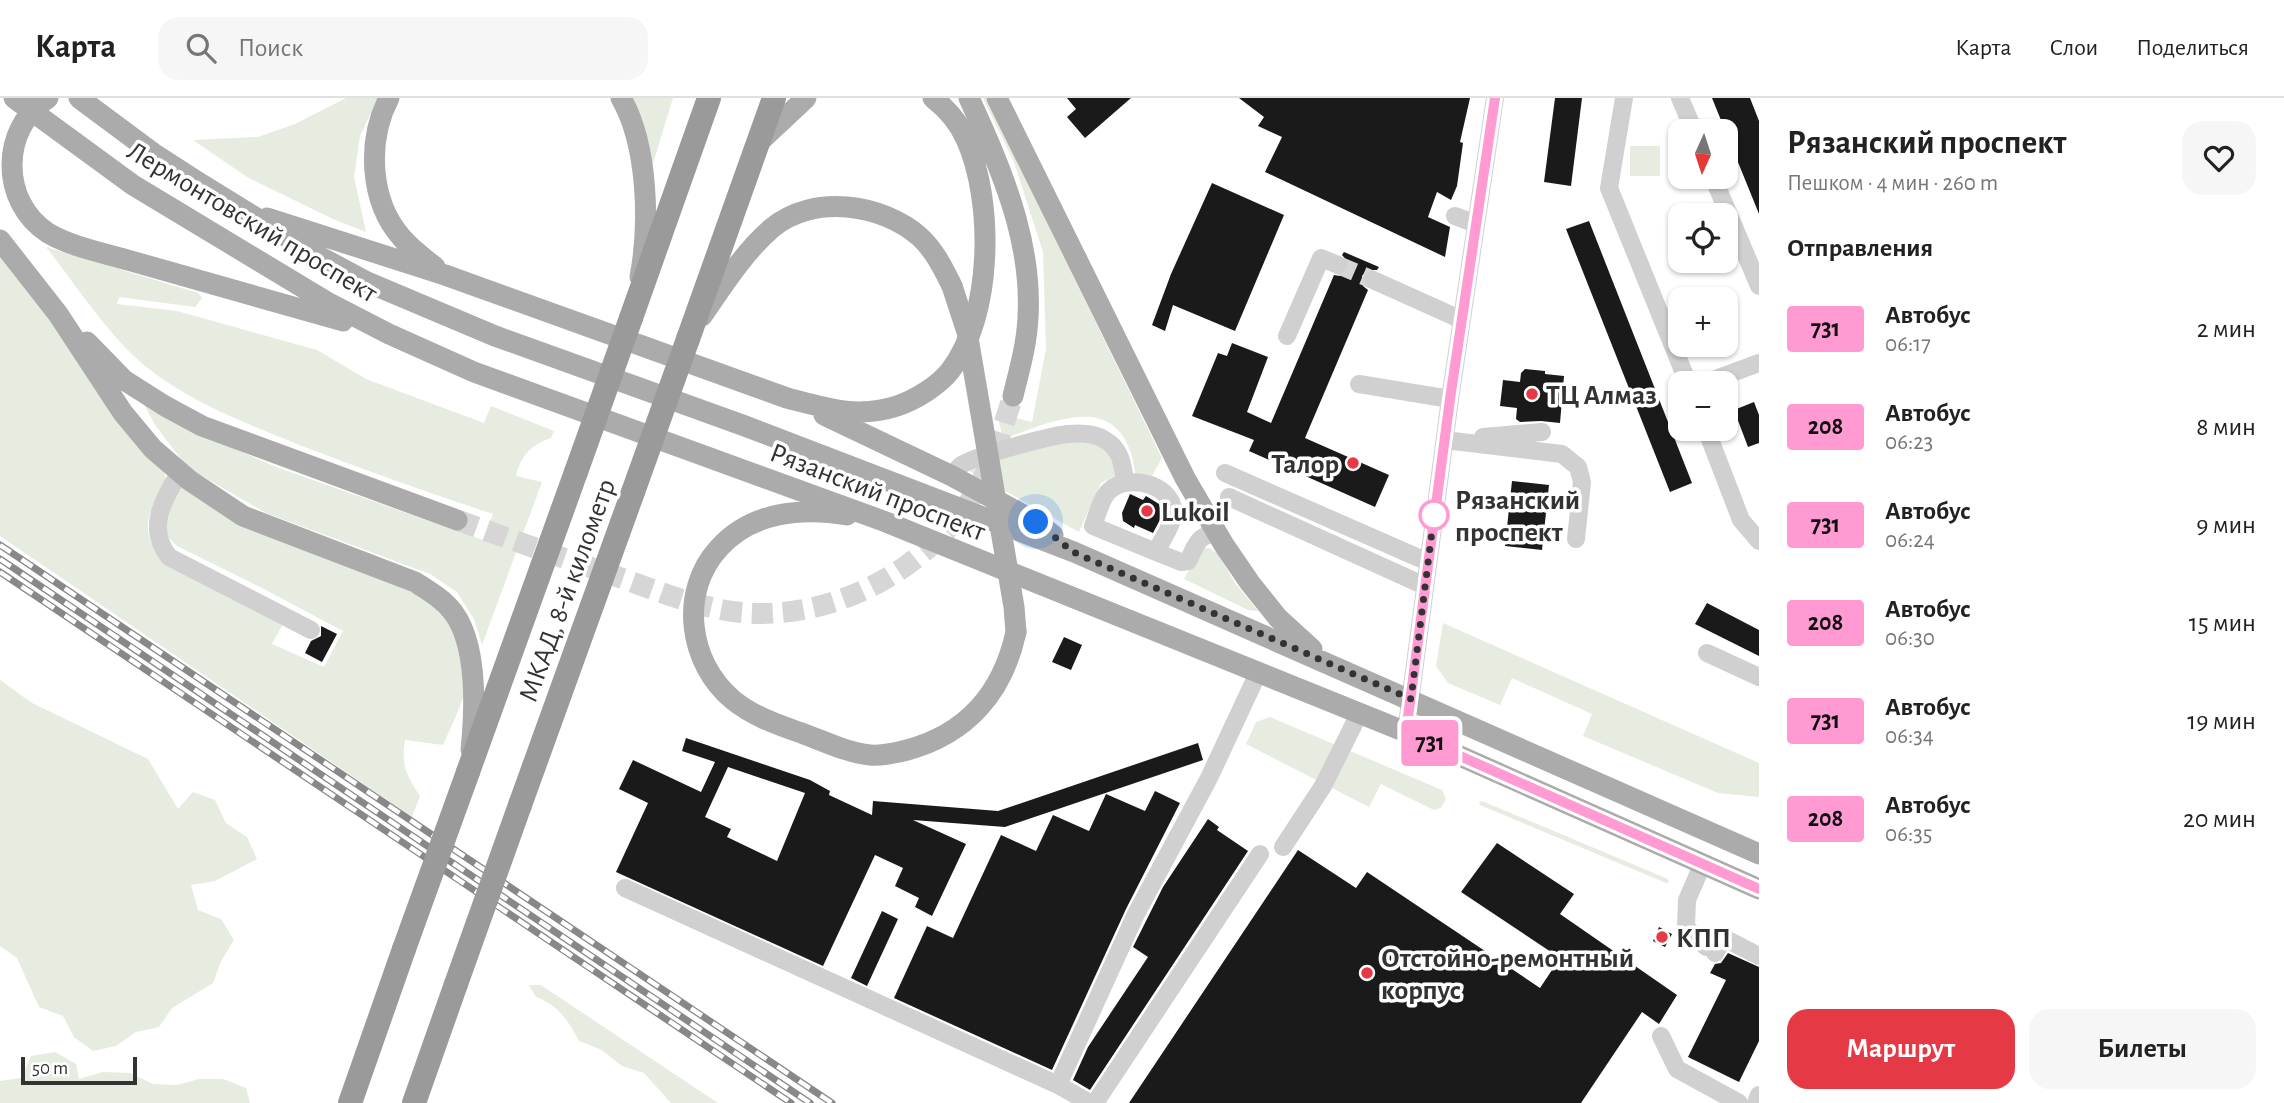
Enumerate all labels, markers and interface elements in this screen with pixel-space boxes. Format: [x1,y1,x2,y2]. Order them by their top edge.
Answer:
search box [158,17,648,80]
icon: search [182,29,220,67]
text: Карта [35,31,116,64]
text: Поиск [238,35,303,61]
text: Карта [1955,36,2011,60]
text: Слои [2049,36,2098,60]
text: Поделиться [2136,36,2249,60]
north arrow [1668,119,1738,189]
map controls [1668,119,1738,441]
button: heart [2182,121,2256,195]
text: Рязанский проспект [1787,127,2066,160]
street label: Лермонтовский проспект [122,137,382,309]
text: Пешком · 4 мин · 260 m [1787,172,1998,195]
button: locate [1668,203,1738,273]
text: Отправления [1787,235,1933,261]
button: + [1668,287,1738,357]
text: Автобус [1885,302,1971,328]
text: 2 мин [2197,316,2256,342]
text: 731 [1811,317,1840,341]
text: 06:17 [1885,333,1931,356]
button: − [1668,371,1738,441]
place label: ТЦ Алмаз [1546,382,1657,410]
marker: ТЦ Алмаз [1524,386,1540,402]
text: Автобус [1885,400,1971,426]
text: 8 мин [2196,414,2256,440]
text: 208 [1808,415,1843,439]
text: 06:23 [1885,431,1933,454]
street label: Рязанский проспект [766,439,990,547]
place label: Талор [1271,451,1339,479]
marker: Талор [1345,455,1361,471]
street label: МКАД, 8-й километр [515,476,621,706]
place label: Рязанский проспект [1455,487,1580,547]
text: Автобус [1885,498,1971,524]
place label: Lukoil [1161,499,1230,527]
marker: Рязанский проспект [1419,500,1449,530]
marker: Lukoil [1139,503,1155,519]
your location [1018,504,1053,539]
text: 9 мин [2196,512,2256,538]
text: 731 [1811,513,1840,537]
text: 06:24 [1885,529,1935,552]
text: Автобус [1885,596,1971,622]
text: 15 мин [2189,610,2256,636]
text: 208 [1808,611,1843,635]
text: 06:30 [1885,627,1935,650]
text: Автобус [1885,694,1971,720]
text: 19 мин [2187,708,2256,734]
text: 731 [1811,709,1840,733]
line badge: 731 [1390,720,1470,766]
text: 06:34 [1885,725,1934,748]
text: 731 [1415,731,1445,755]
text: Автобус [1885,792,1971,818]
text: 20 мин [2183,806,2256,832]
text: 208 [1808,807,1843,831]
text: 06:35 [1885,823,1932,846]
place label: КПП [1676,925,1731,953]
marker: КПП [1654,929,1670,945]
place label: Отстойно-ремонтный корпус [1381,945,1634,1005]
marker: Отстойно-ремонтный корпус [1359,965,1375,981]
button: Маршрут [1787,1009,2015,1089]
button: Билеты [2029,1009,2256,1089]
scale bar [21,1054,136,1086]
text: 50 m [32,1059,68,1078]

